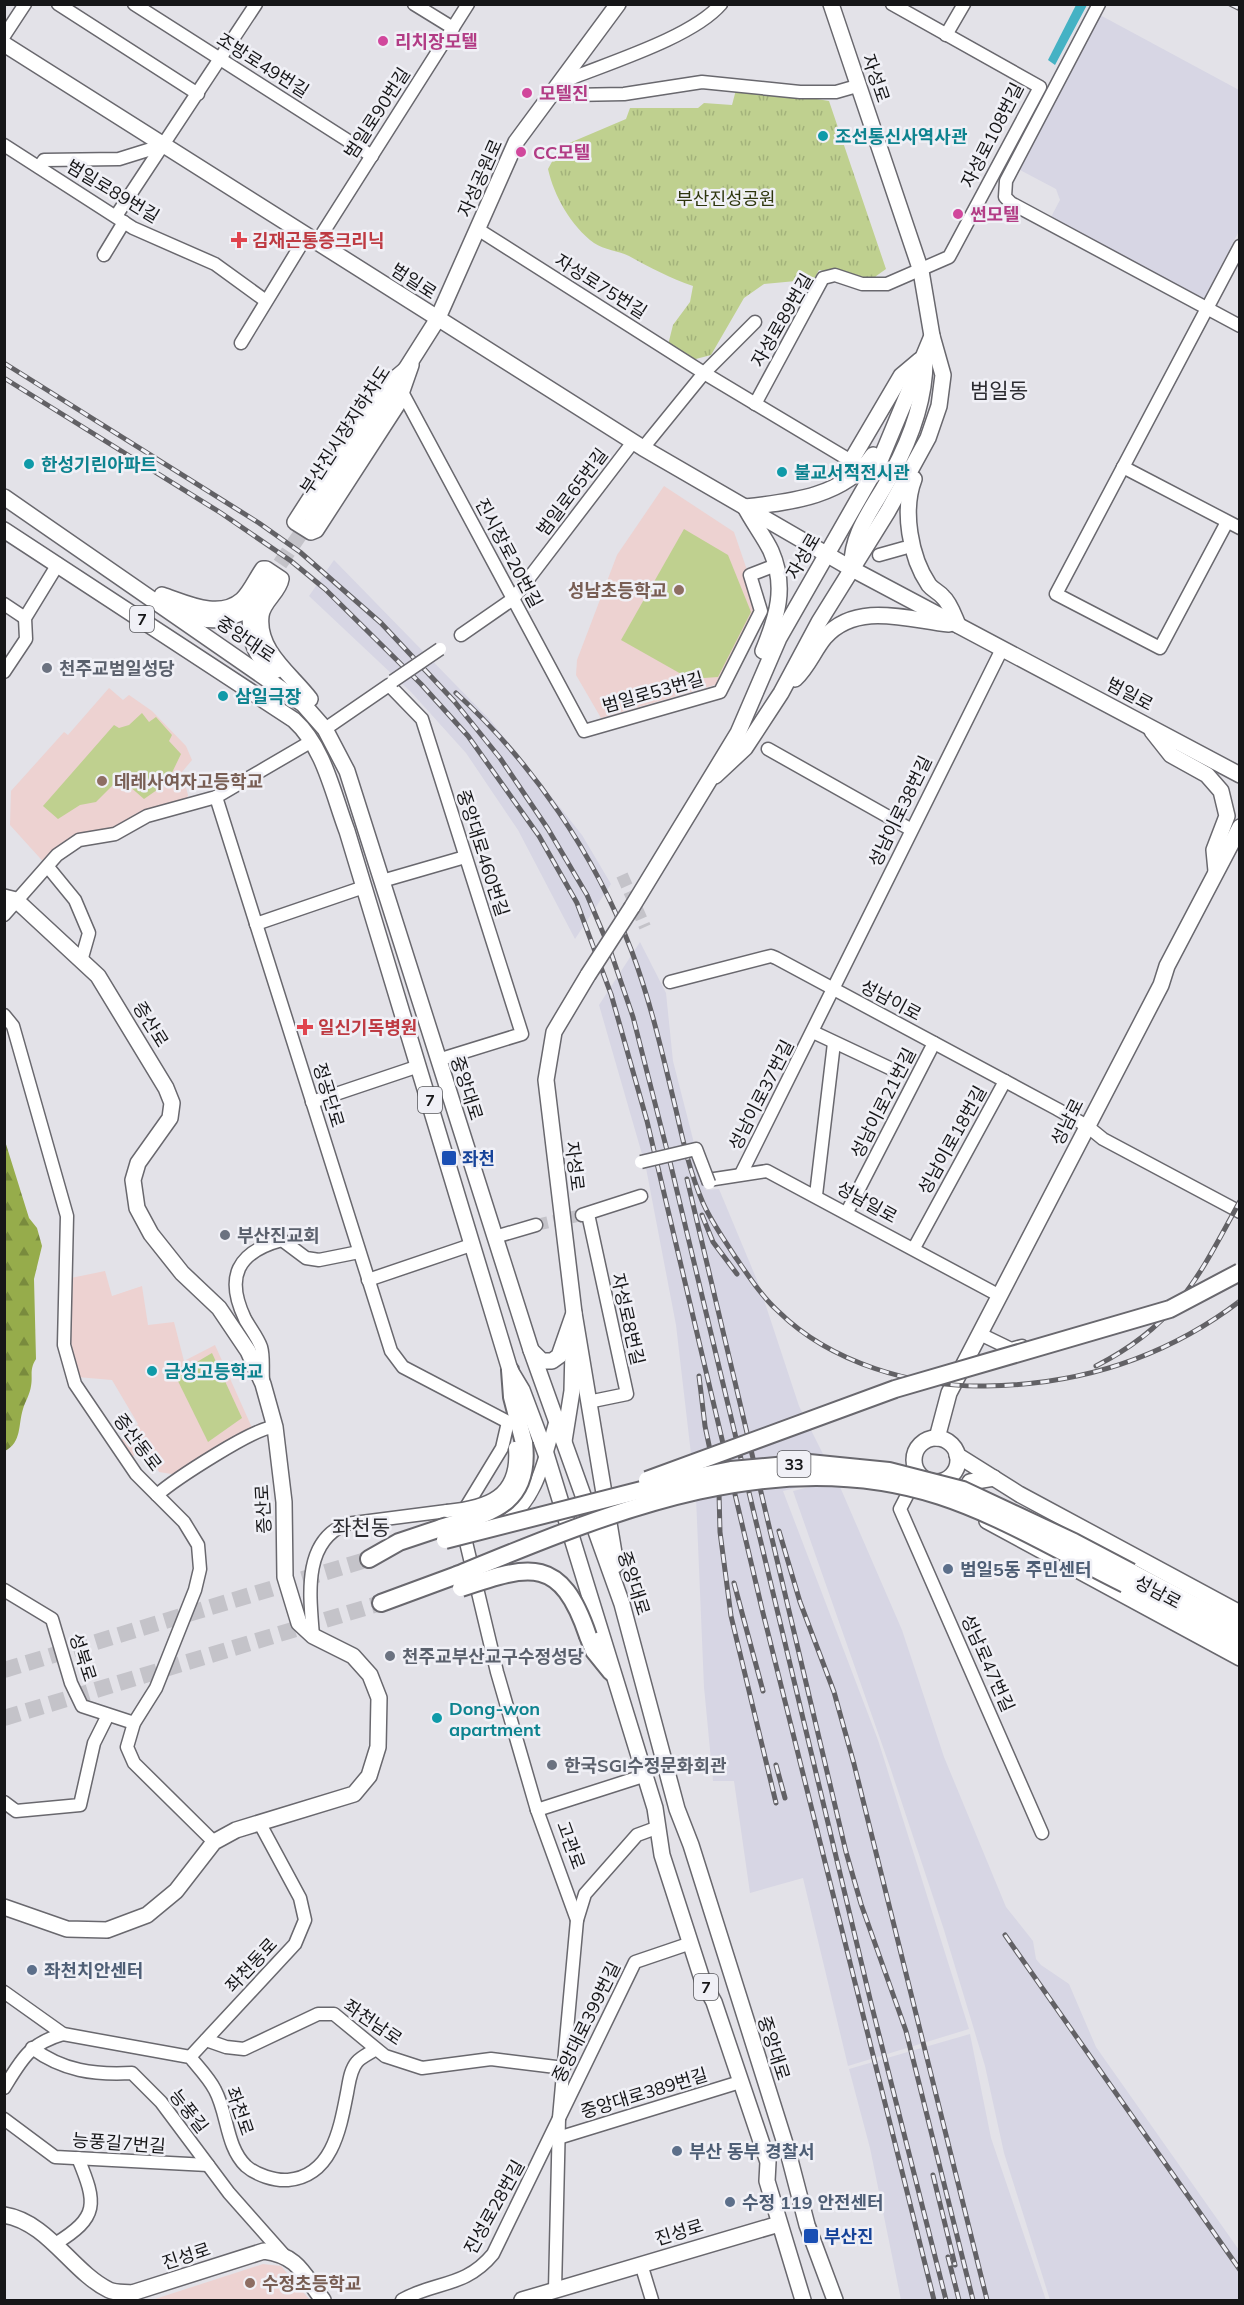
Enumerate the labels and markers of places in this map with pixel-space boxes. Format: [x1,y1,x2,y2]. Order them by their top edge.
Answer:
place label: 리치장모텔 [395,30,478,53]
marker: 리치장모텔 [376,34,390,48]
place label: 모텔진 [539,82,589,105]
marker: 모텔진 [520,86,534,100]
place label: 조선통신사역사관 [835,125,968,148]
marker: 조선통신사역사관 [816,129,830,143]
place label: CC모텔 [533,141,590,164]
marker: CC모텔 [514,145,528,159]
place label: 썬모텔 [970,203,1020,226]
marker: 썬모텔 [951,207,965,221]
place label: 김재곤통증크리닉 [252,229,384,252]
marker: 김재곤통증크리닉 [230,231,248,249]
place label: 한성기린아파트 [41,453,157,476]
marker: 한성기린아파트 [22,457,36,471]
place label: 불교서적전시관 [794,461,910,484]
marker: 불교서적전시관 [775,465,789,479]
place label: 성남초등학교 [568,579,667,602]
marker: 성남초등학교 [672,583,686,597]
place label: 천주교범일성당 [59,657,175,680]
marker: 천주교범일성당 [40,661,54,675]
place label: 삼일극장 [235,685,302,708]
marker: 삼일극장 [216,689,230,703]
place label: 데레사여자고등학교 [114,770,263,793]
marker: 데레사여자고등학교 [95,774,109,788]
place label: 일신기독병원 [318,1016,417,1039]
marker: 일신기독병원 [296,1018,314,1036]
place label: 좌천 [462,1147,495,1170]
marker: 좌천 [440,1149,458,1167]
place label: 부산진교회 [237,1224,320,1247]
marker: 부산진교회 [218,1228,232,1242]
place label: 금성고등학교 [164,1360,263,1383]
marker: 금성고등학교 [145,1364,159,1378]
place label: 범일5동 주민센터 [960,1558,1092,1581]
marker: 범일5동 주민센터 [941,1562,955,1576]
place label: 천주교부산교구수정성당 [402,1645,584,1668]
marker: 천주교부산교구수정성당 [383,1649,397,1663]
place label: Dong-won apartment [449,1697,541,1741]
marker: Dong-won apartment [430,1711,444,1725]
place label: 한국SGI수정문화회관 [564,1754,727,1777]
marker: 한국SGI수정문화회관 [545,1758,559,1772]
place label: 좌천치안센터 [44,1959,143,1982]
marker: 좌천치안센터 [25,1963,39,1977]
place label: 부산 동부 경찰서 [689,2140,815,2163]
marker: 부산 동부 경찰서 [670,2144,684,2158]
place label: 수정 119 안전센터 [742,2191,884,2214]
marker: 수정 119 안전센터 [723,2195,737,2209]
place label: 부산진 [824,2225,874,2248]
marker: 부산진 [802,2227,820,2245]
place label: 수정초등학교 [262,2272,361,2295]
marker: 수정초등학교 [243,2276,257,2290]

